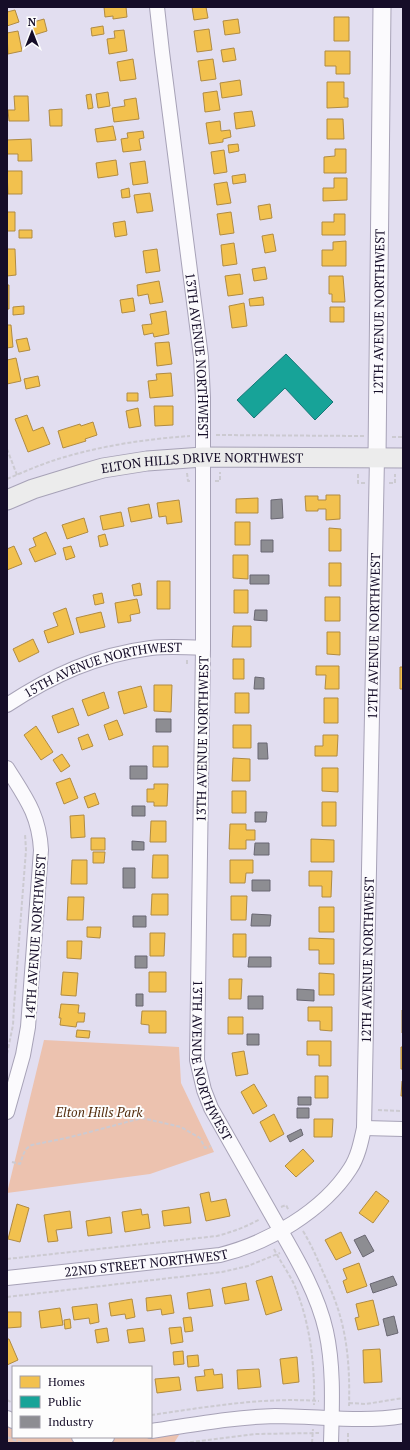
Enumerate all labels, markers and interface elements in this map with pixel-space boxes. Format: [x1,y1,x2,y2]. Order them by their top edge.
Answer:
north arrow [12,12,52,52]
text: N [28,15,37,29]
street label: 12TH AVENUE NORTHWEST [369,229,389,395]
street label: 13TH AVENUE NORTHWEST [181,272,212,438]
street label: ELTON HILLS DRIVE NORTHWEST [100,448,303,477]
street label: 12TH AVENUE NORTHWEST [363,553,384,719]
street label: 15TH AVENUE NORTHWEST [20,638,182,702]
street label: 13TH AVENUE NORTHWEST [192,656,212,822]
street label: 14TH AVENUE NORTHWEST [20,853,50,1021]
street label: 12TH AVENUE NORTHWEST [357,877,378,1043]
street label: 13TH AVENUE NORTHWEST [187,980,237,1144]
park label: Elton Hills Park [55,1103,143,1121]
street label: 22ND STREET NORTHWEST [63,1244,230,1281]
legend [12,1366,152,1438]
text: Homes [48,1374,85,1389]
text: Public [48,1394,82,1409]
text: Industry [48,1414,94,1429]

